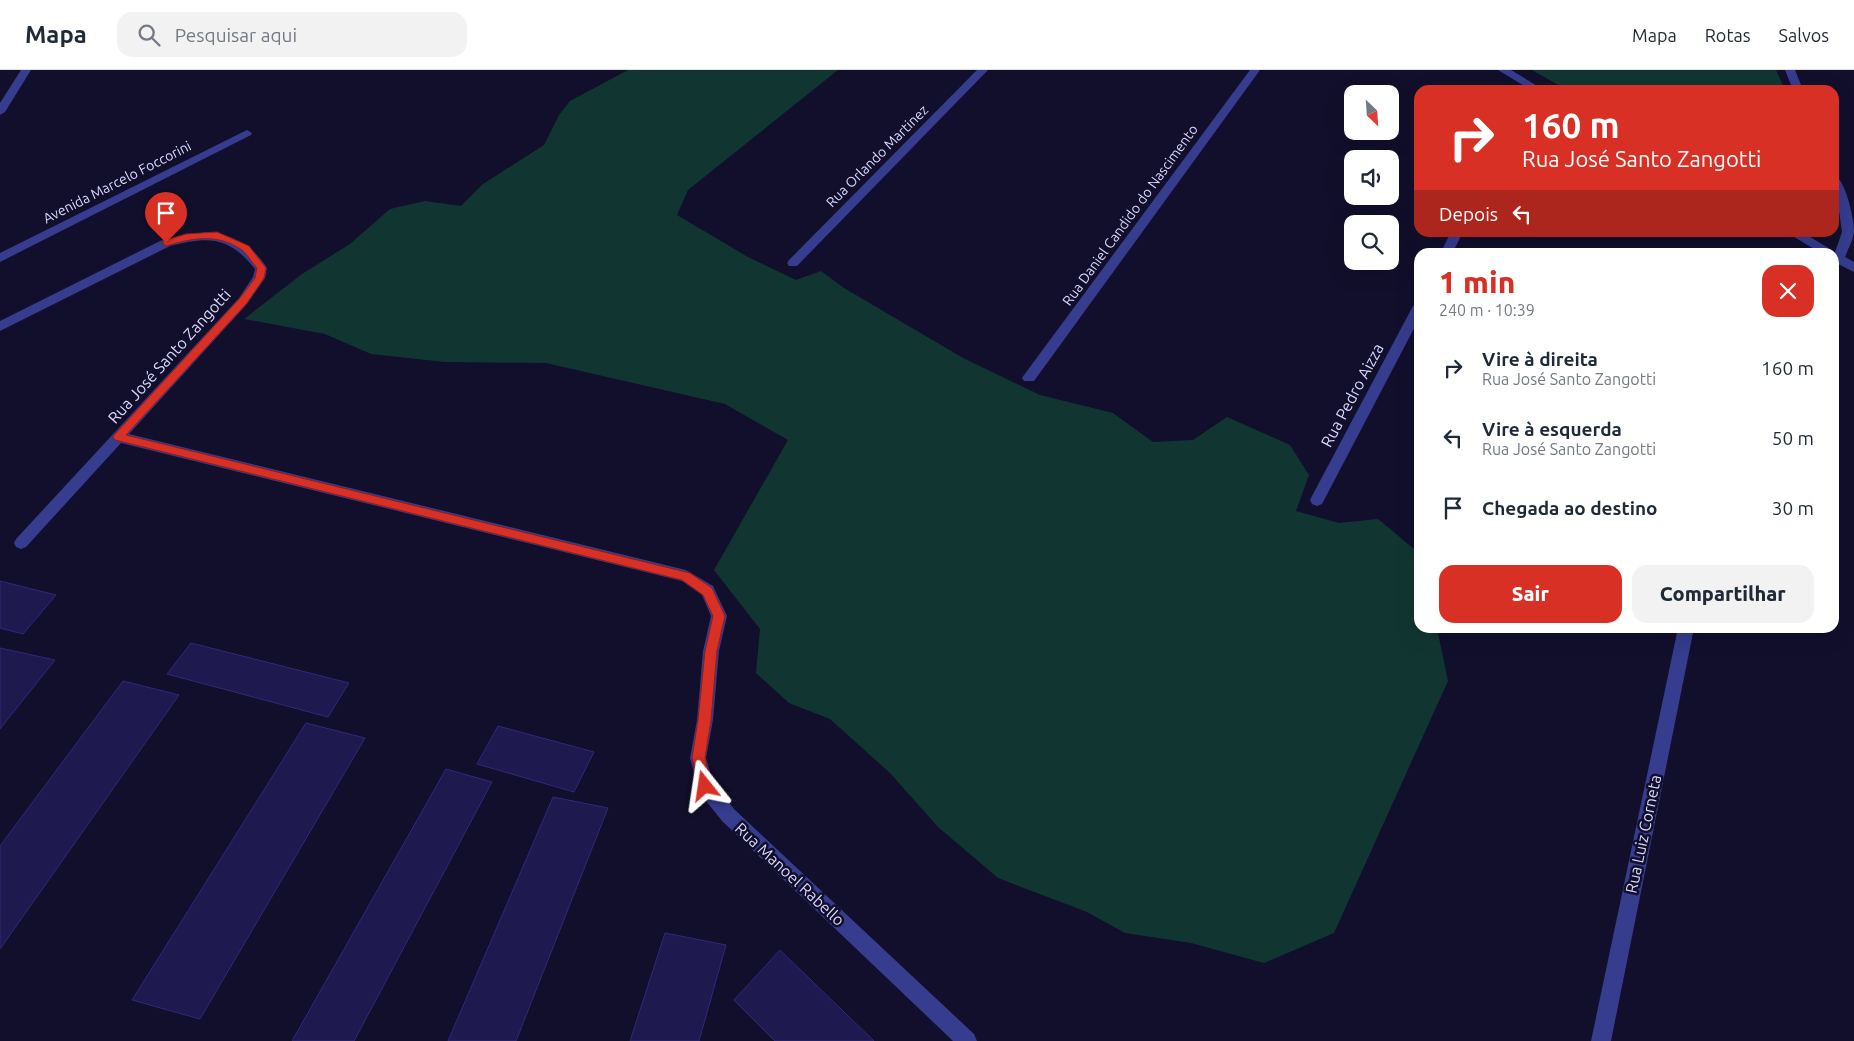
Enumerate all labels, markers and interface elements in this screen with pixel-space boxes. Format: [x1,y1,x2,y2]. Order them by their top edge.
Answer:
search box [117,12,467,57]
text: Mapa [25,21,87,48]
icon: search [135,21,163,49]
text: Pesquisar aqui [175,24,297,46]
text: Mapa [1632,25,1677,45]
text: Rotas [1705,25,1751,45]
text: Salvos [1779,25,1829,45]
north arrow [1344,85,1399,140]
map controls [1344,85,1399,270]
street label: Rua Orlando Martinez [823,102,931,210]
icon: right [1439,105,1504,170]
text: 160 m [1522,105,1620,145]
street label: Rua Daniel Candido do Nascimento [1059,122,1201,308]
street label: Avenida Marcelo Foccorini [40,138,194,226]
text: Rua José Santo Zangotti [1522,146,1761,171]
button: sound [1344,150,1399,205]
pin [145,192,187,243]
icon: arrive [152,199,180,227]
icon: left [1508,200,1536,228]
text: Depois [1439,203,1498,225]
button: search [1344,215,1399,270]
text: 1 min [1439,265,1515,299]
button: close [1762,265,1814,317]
street label: Rua José Santo Zangotti [104,285,234,427]
text: 240 m · 10:39 [1439,301,1535,319]
street label: Rua Pedro Aizza [1317,340,1387,450]
text: Vire à direita [1482,348,1598,370]
icon: right [1439,354,1467,382]
text: 160 m [1761,357,1814,379]
text: Rua José Santo Zangotti [1482,370,1656,388]
text: Vire à esquerda [1482,418,1622,440]
icon: left [1439,424,1467,452]
text: 50 m [1772,427,1814,449]
text: Rua José Santo Zangotti [1482,440,1656,458]
icon: arrive [1439,494,1467,522]
text: Chegada ao destino [1482,497,1658,519]
text: 30 m [1772,497,1814,519]
button: Sair [1439,565,1622,623]
button: Compartilhar [1632,565,1814,623]
position arrow [678,759,730,811]
street label: Rua Luiz Corneta [1622,773,1664,895]
street label: Rua Manoel Rabello [732,819,848,929]

